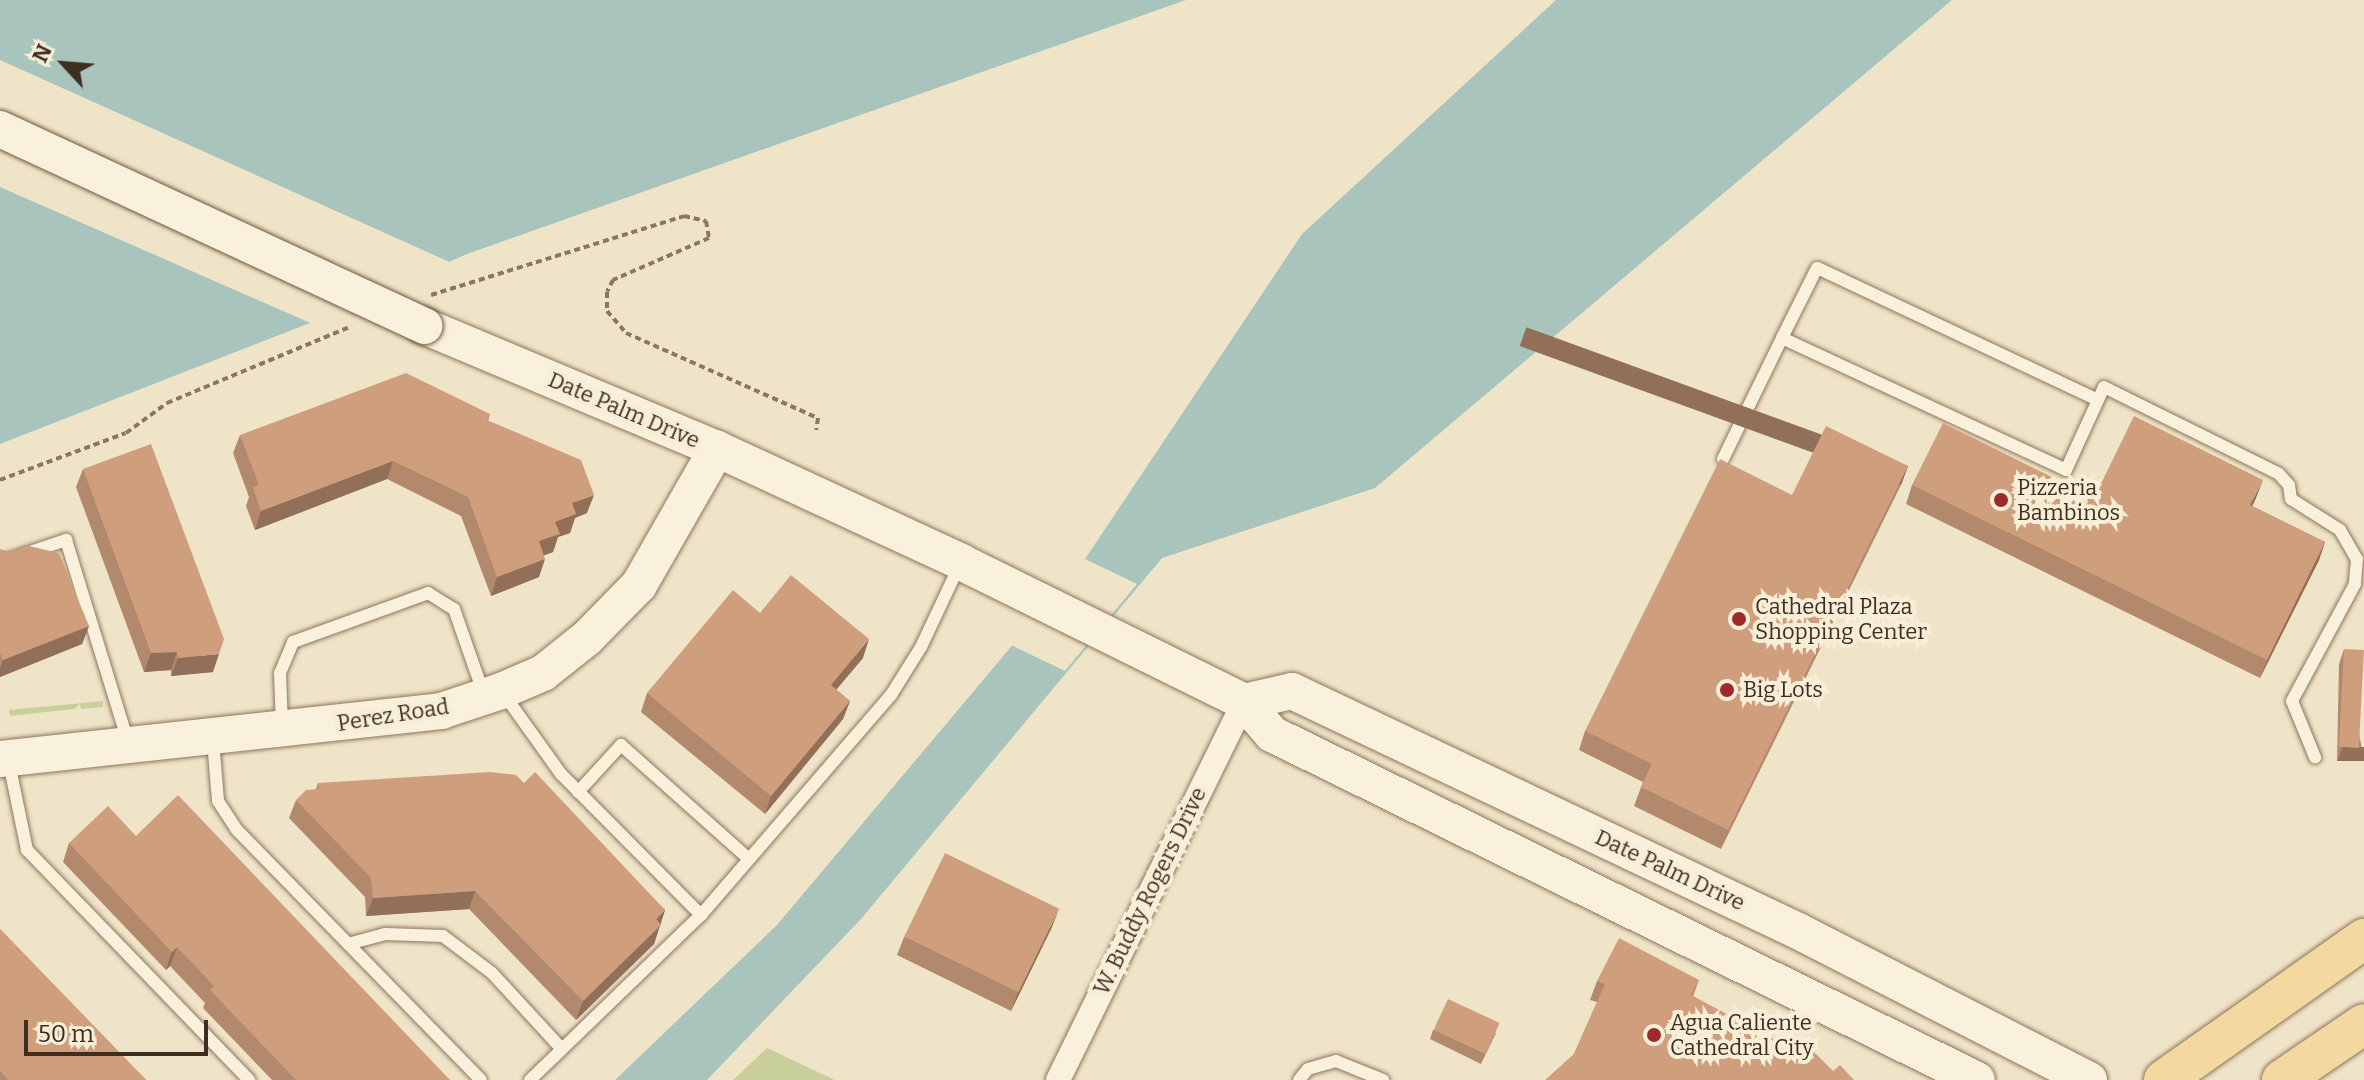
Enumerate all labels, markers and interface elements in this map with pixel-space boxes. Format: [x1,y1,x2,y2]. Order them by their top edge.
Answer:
north arrow [24,24,104,104]
text: N [26,40,58,67]
street label: Date Palm Drive [544,366,704,454]
place label: Pizzeria Bambinos [2017,474,2120,526]
marker: Pizzeria Bambinos [1992,491,2010,509]
place label: Cathedral Plaza Shopping Center [1755,593,1927,644]
marker: Cathedral Plaza Shopping Center [1730,610,1748,628]
place label: Big Lots [1743,677,1823,703]
marker: Big Lots [1718,681,1736,699]
street label: Perez Road [335,693,451,737]
street label: W. Buddy Rogers Drive [1088,783,1212,999]
street label: Date Palm Drive [1591,824,1749,916]
scale bar [28,1004,212,1054]
place label: Agua Caliente Cathedral City [1670,1009,1814,1060]
text: 50 m [38,1020,94,1048]
marker: Agua Caliente Cathedral City [1645,1026,1663,1044]

